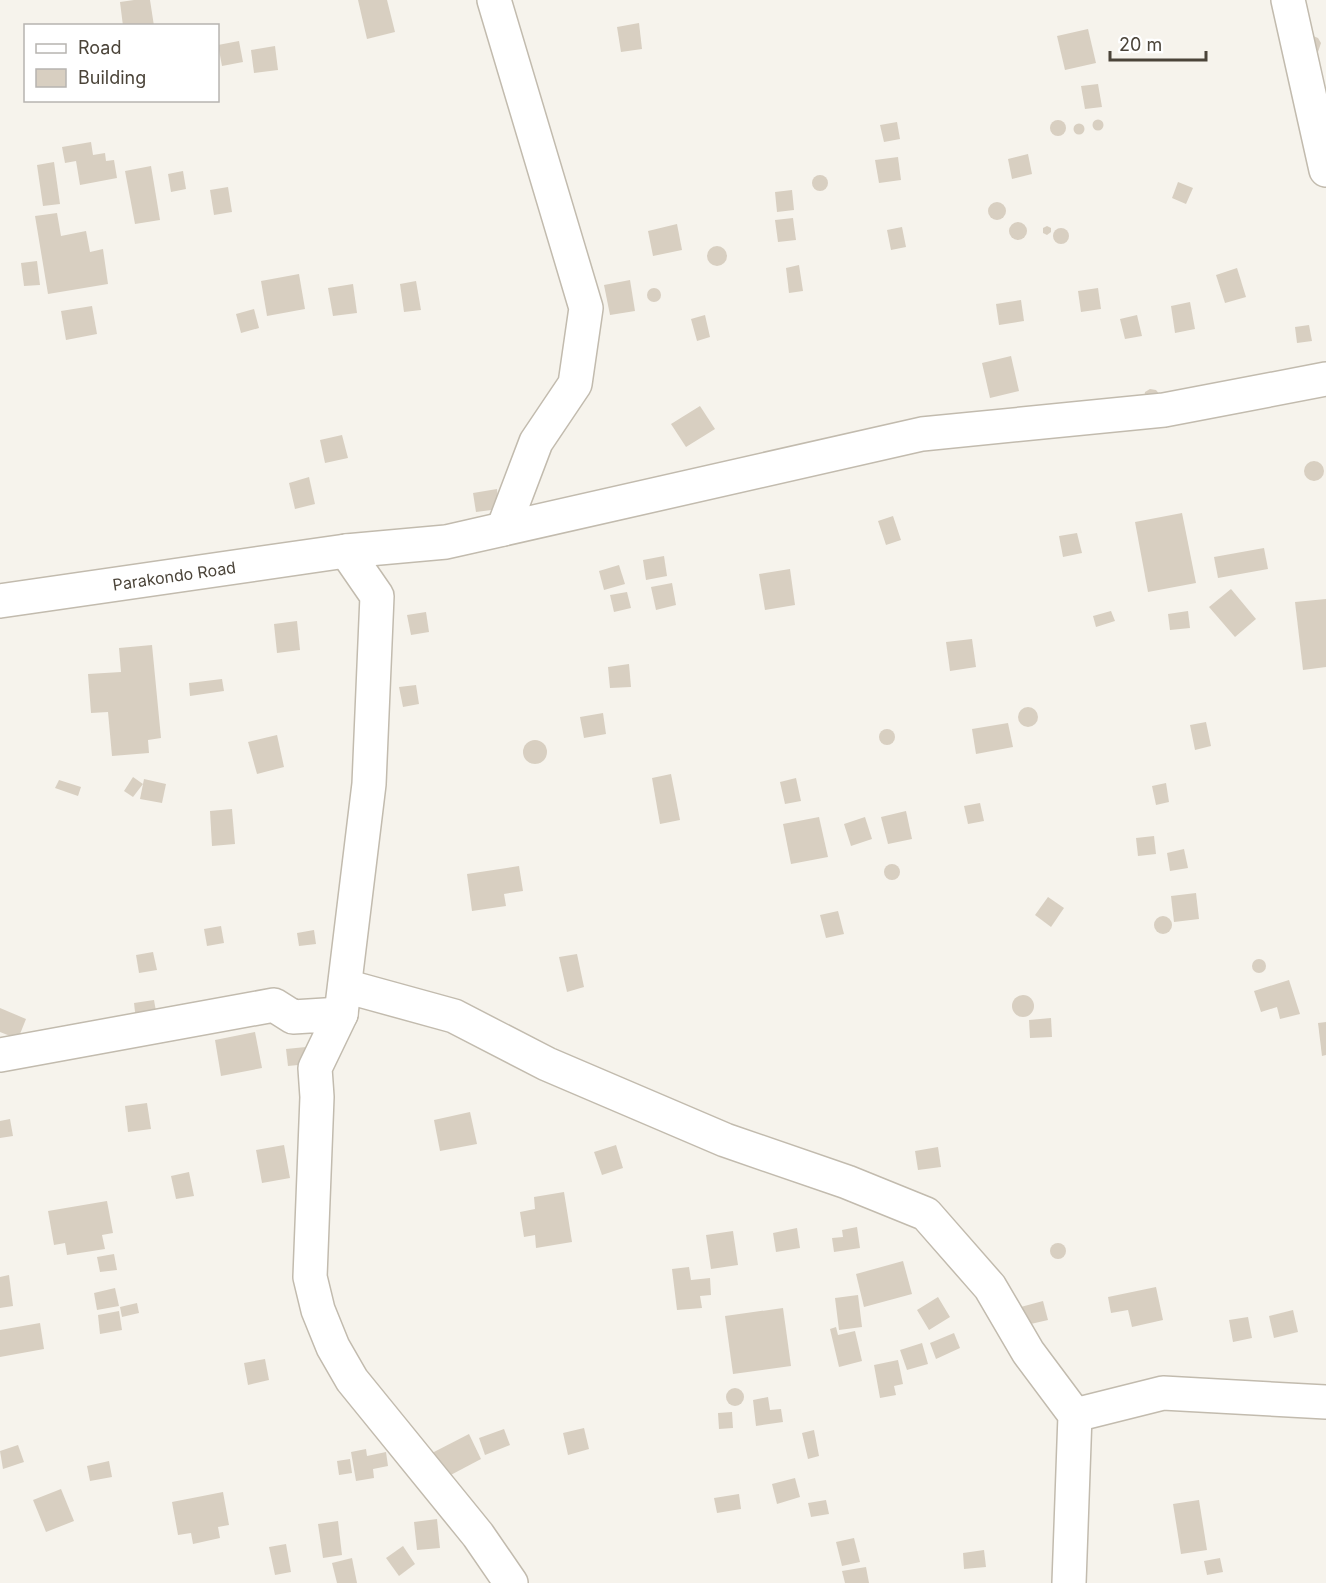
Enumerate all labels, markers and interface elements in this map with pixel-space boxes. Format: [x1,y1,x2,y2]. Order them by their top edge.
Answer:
legend [24,24,219,102]
scale bar [1110,24,1206,62]
text: 20 m [1119,34,1162,55]
text: Road [78,37,121,58]
text: Building [78,67,146,88]
street label: Parakondo Road [111,557,237,595]

